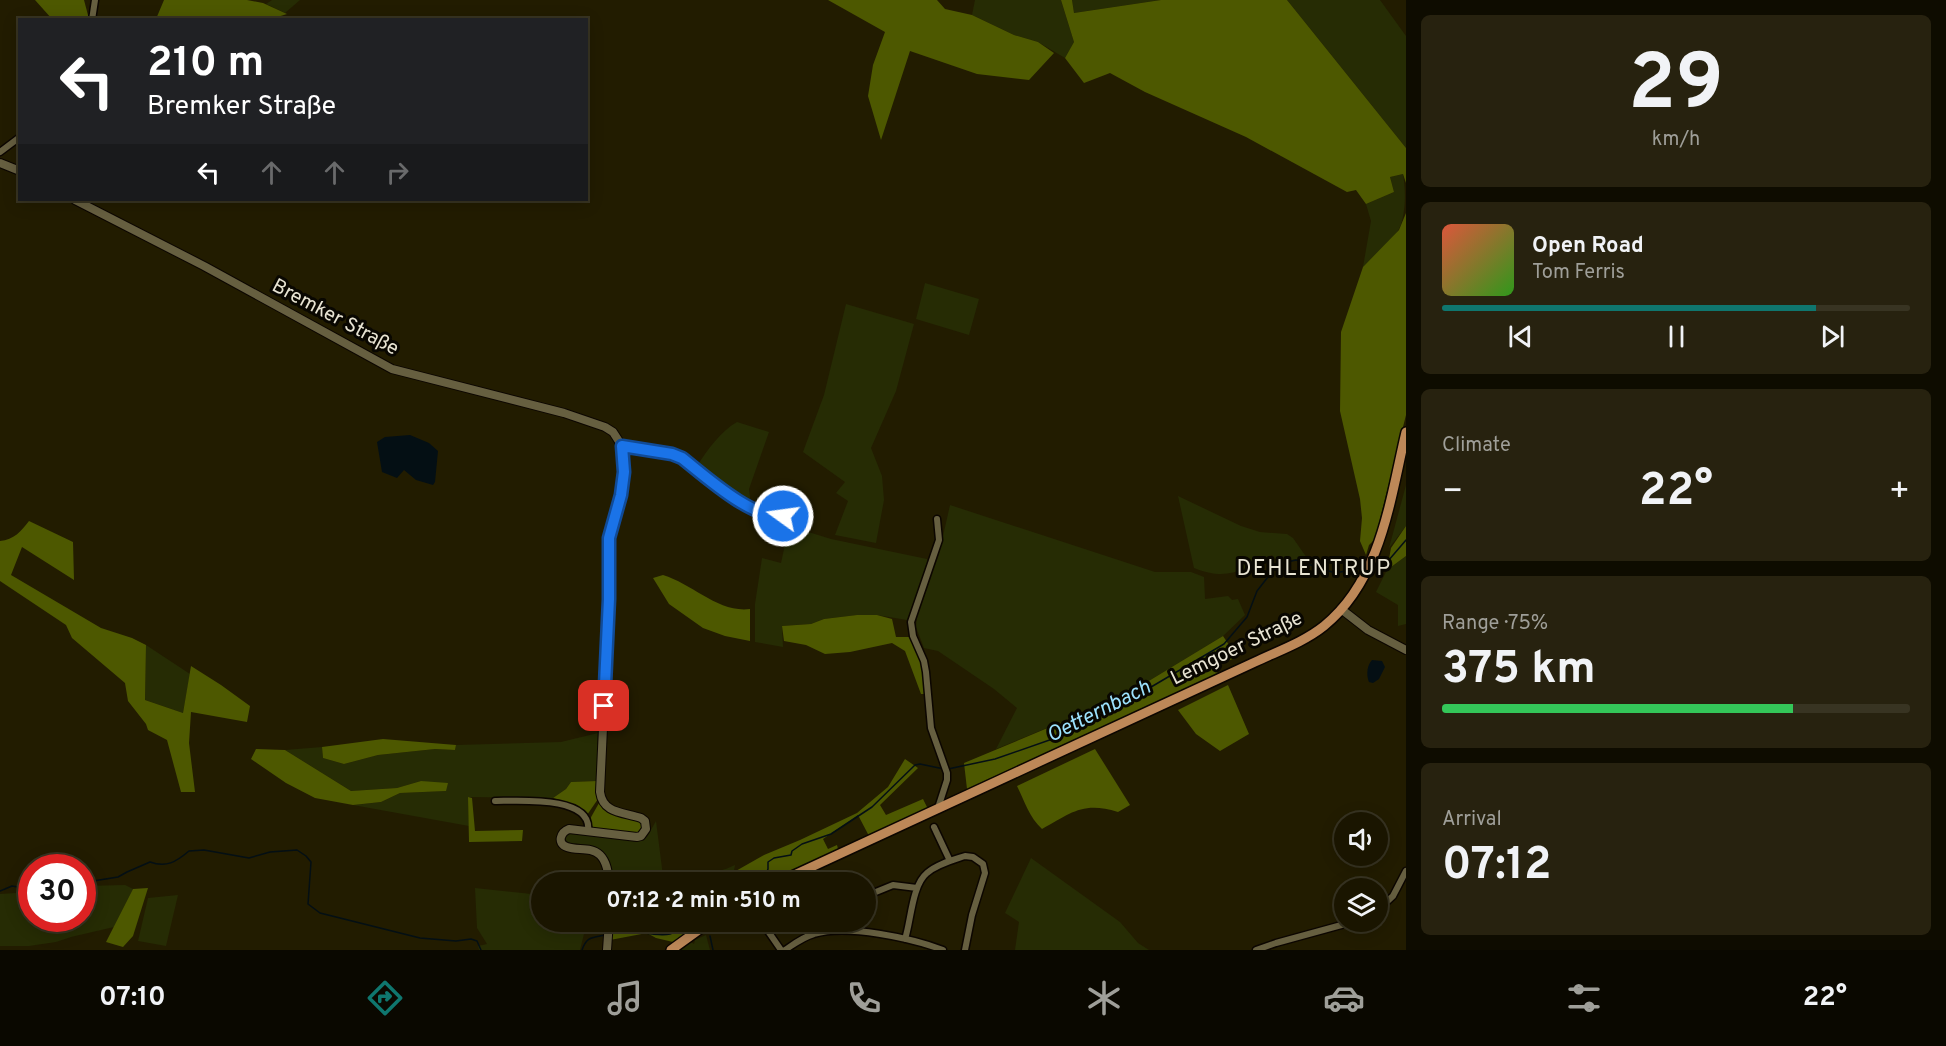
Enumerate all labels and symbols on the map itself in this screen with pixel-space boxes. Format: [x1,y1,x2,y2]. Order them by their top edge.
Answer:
street label: Bremker Straße [267,274,403,362]
position arrow [751,484,815,548]
district label: DEHLENTRUP [1236,556,1392,583]
street label: Lemgoer Straße [1167,606,1307,692]
water label: Oetternbach [1042,674,1156,750]
pin [578,680,629,731]
speed limit sign: 30 [18,854,96,932]

